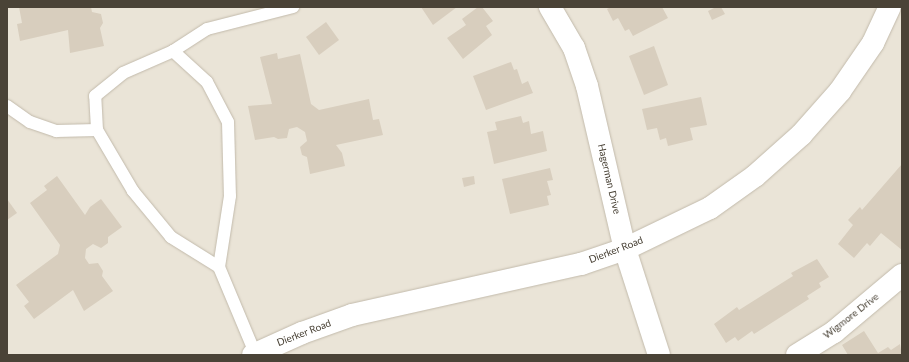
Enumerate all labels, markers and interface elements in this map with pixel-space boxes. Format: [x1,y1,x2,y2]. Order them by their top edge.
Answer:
street label: Hagerman Drive [595,143,623,215]
street label: Dierker Road [587,234,645,266]
street label: Wigmore Drive [821,291,881,341]
street label: Dierker Road [275,317,333,349]

